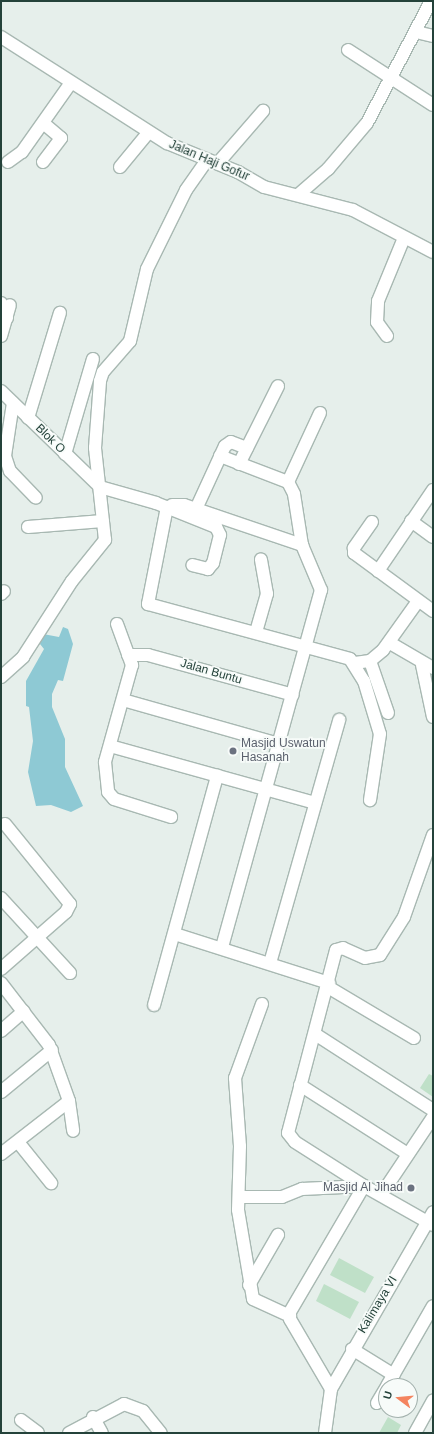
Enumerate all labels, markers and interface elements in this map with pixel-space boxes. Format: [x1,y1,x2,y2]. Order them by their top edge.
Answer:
street label: Jalan Haji Gofur [167,138,251,184]
street label: Blok O [32,421,68,457]
street label: Jalan Buntu [179,656,243,688]
place label: Masjid Uswatun Hasanah [241,737,326,765]
marker: Masjid Uswatun Hasanah [228,746,238,756]
place label: Masjid Al Jihad [322,1181,403,1195]
marker: Masjid Al Jihad [406,1183,416,1193]
street label: Kalimaya VI [355,1274,401,1336]
north arrow [378,1378,418,1418]
text: U [381,1389,394,1400]

